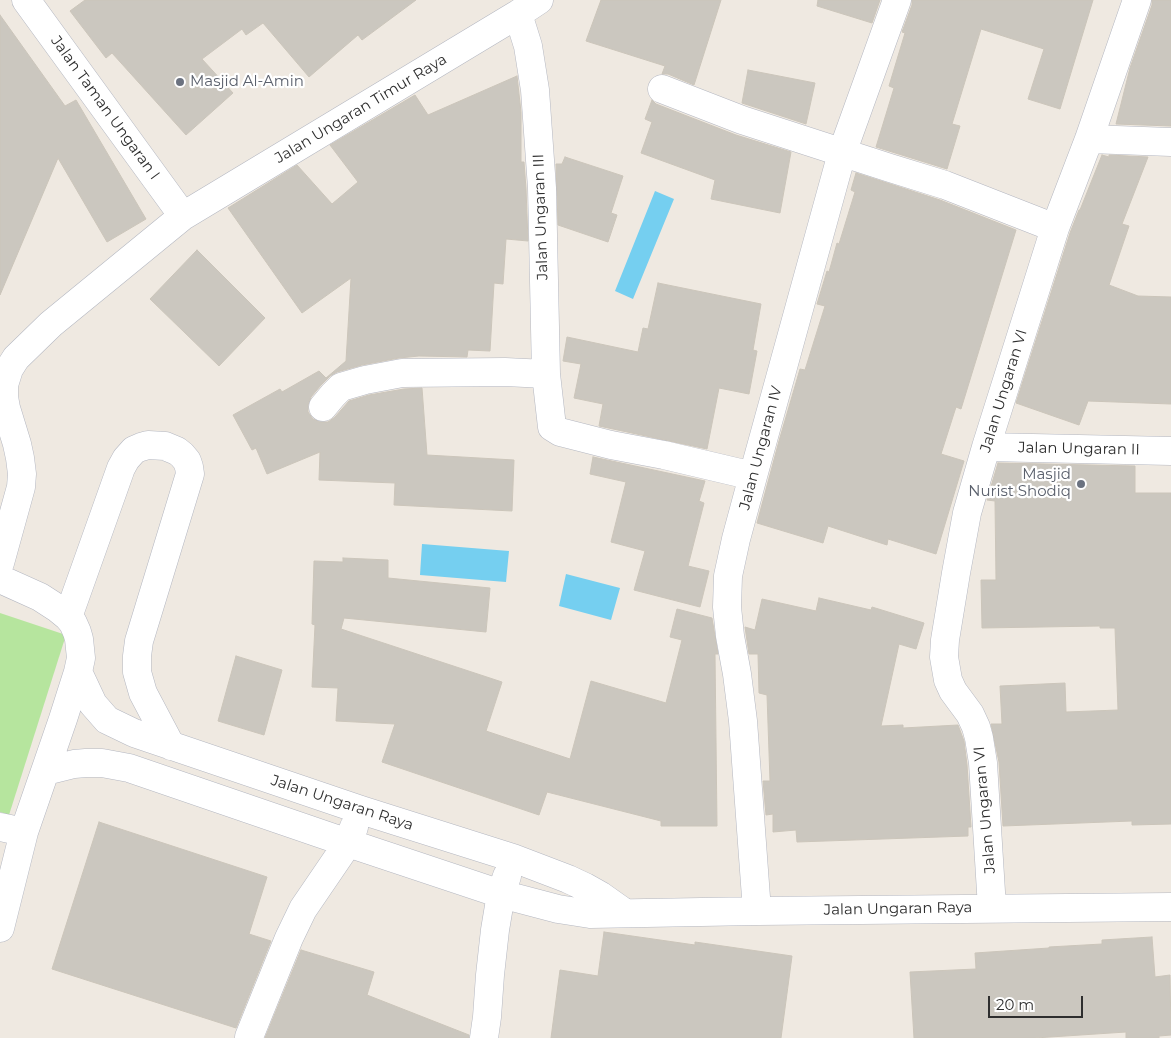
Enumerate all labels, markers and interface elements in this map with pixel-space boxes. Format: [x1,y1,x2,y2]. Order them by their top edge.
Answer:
street label: Jalan Taman Ungaran I [47,33,163,183]
street label: Jalan Ungaran Timur Raya [272,50,450,168]
place label: Masjid Al-Amin [190,73,304,91]
marker: Masjid Al-Amin [174,76,186,88]
street label: Jalan Ungaran III [530,154,552,280]
street label: Jalan Ungaran VI [977,327,1031,455]
street label: Jalan Ungaran IV [736,384,786,512]
street label: Jalan Ungaran II [1018,439,1140,459]
place label: Masjid Nurist Shodiq [968,466,1071,501]
marker: Masjid Nurist Shodiq [1075,478,1087,490]
street label: Jalan Ungaran VI [970,746,1000,874]
street label: Jalan Ungaran Raya [268,771,416,835]
street label: Jalan Ungaran Raya [823,899,973,919]
scale bar [991,986,1086,1018]
text: 20 m [996,995,1034,1014]

